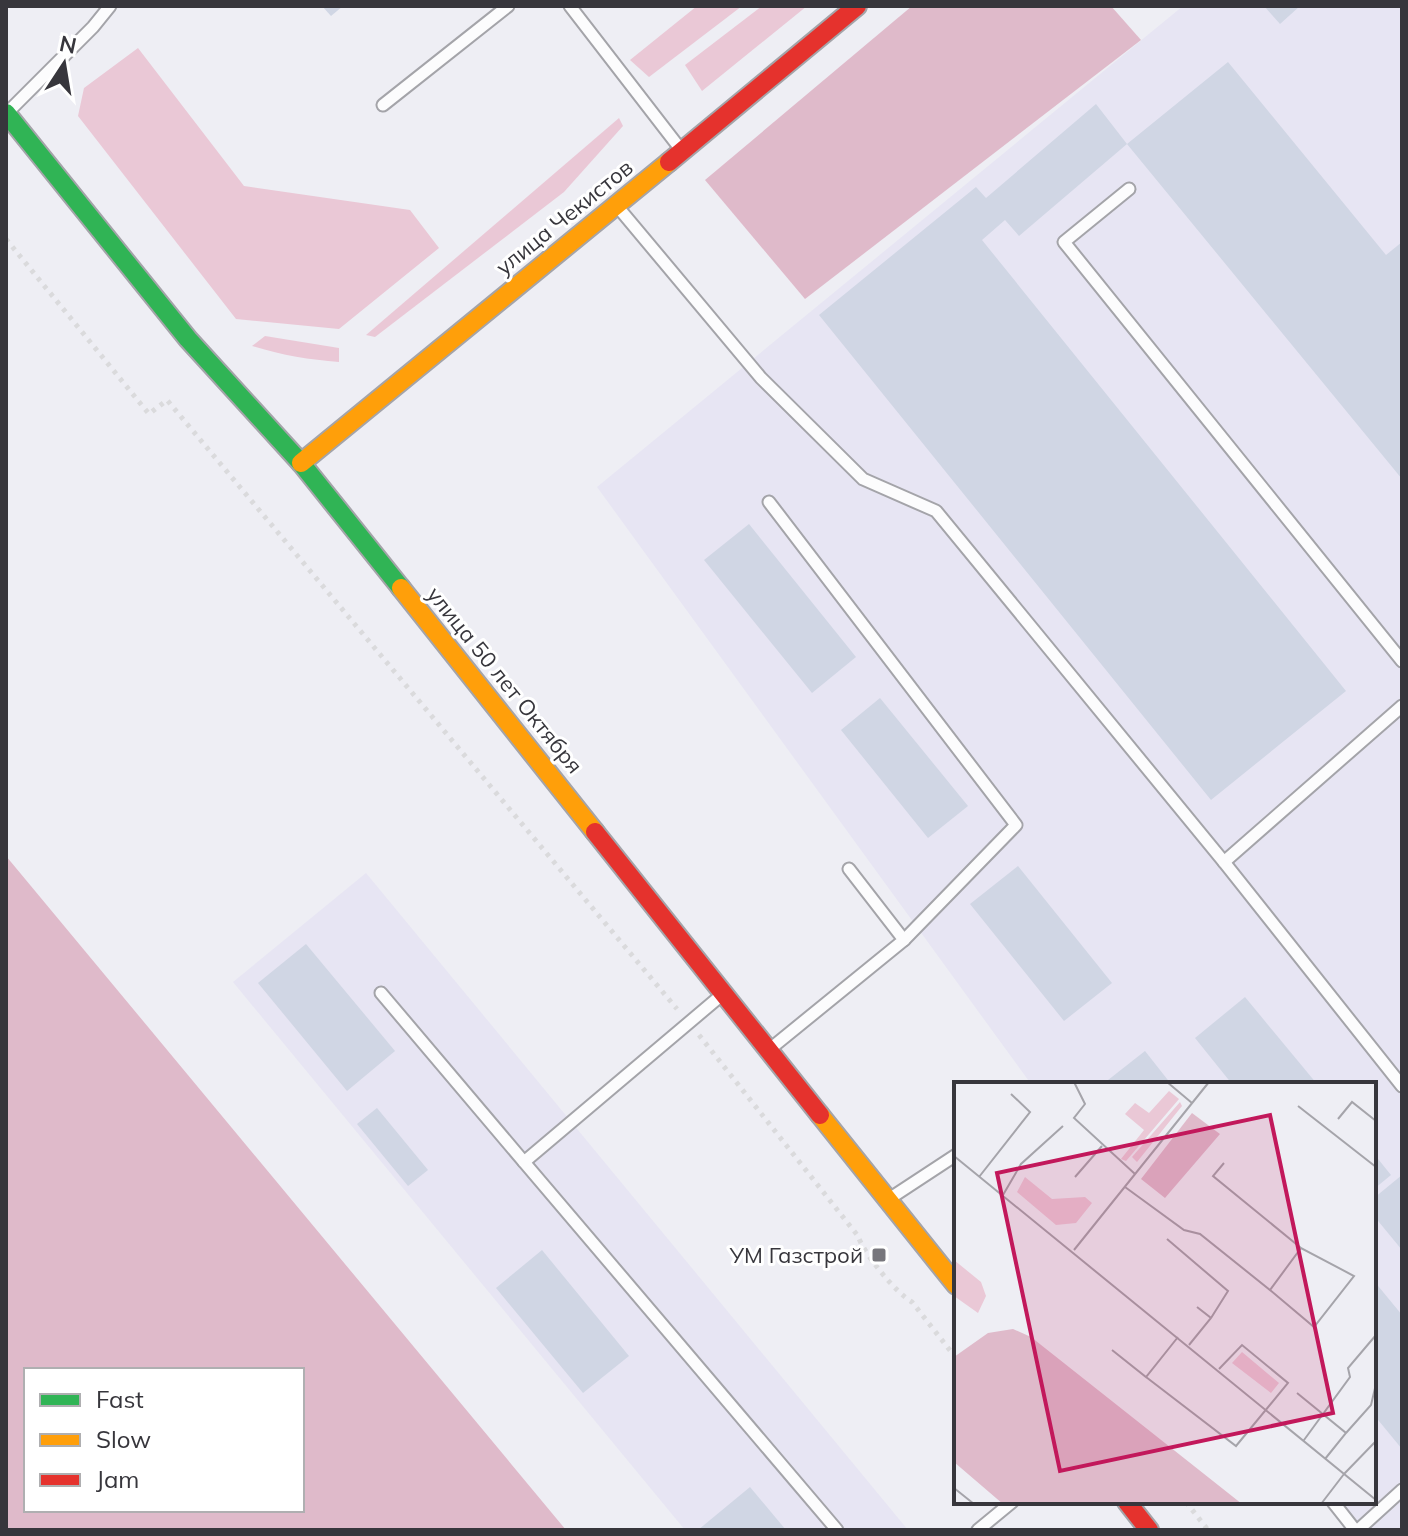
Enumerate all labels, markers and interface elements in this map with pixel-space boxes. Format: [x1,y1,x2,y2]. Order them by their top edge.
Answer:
north arrow [24,24,104,104]
text: N [57,29,79,60]
street label: улица Чекистов [490,153,638,281]
street label: улица 50 лет Октября [421,581,589,779]
inset map [954,1082,1376,1504]
place label: УМ Газстрой [729,1241,863,1269]
marker: УМ Газстрой [870,1246,888,1264]
legend [24,1368,304,1512]
text: Fast [96,1384,144,1414]
text: Slow [96,1424,151,1454]
text: Jam [96,1464,139,1494]

